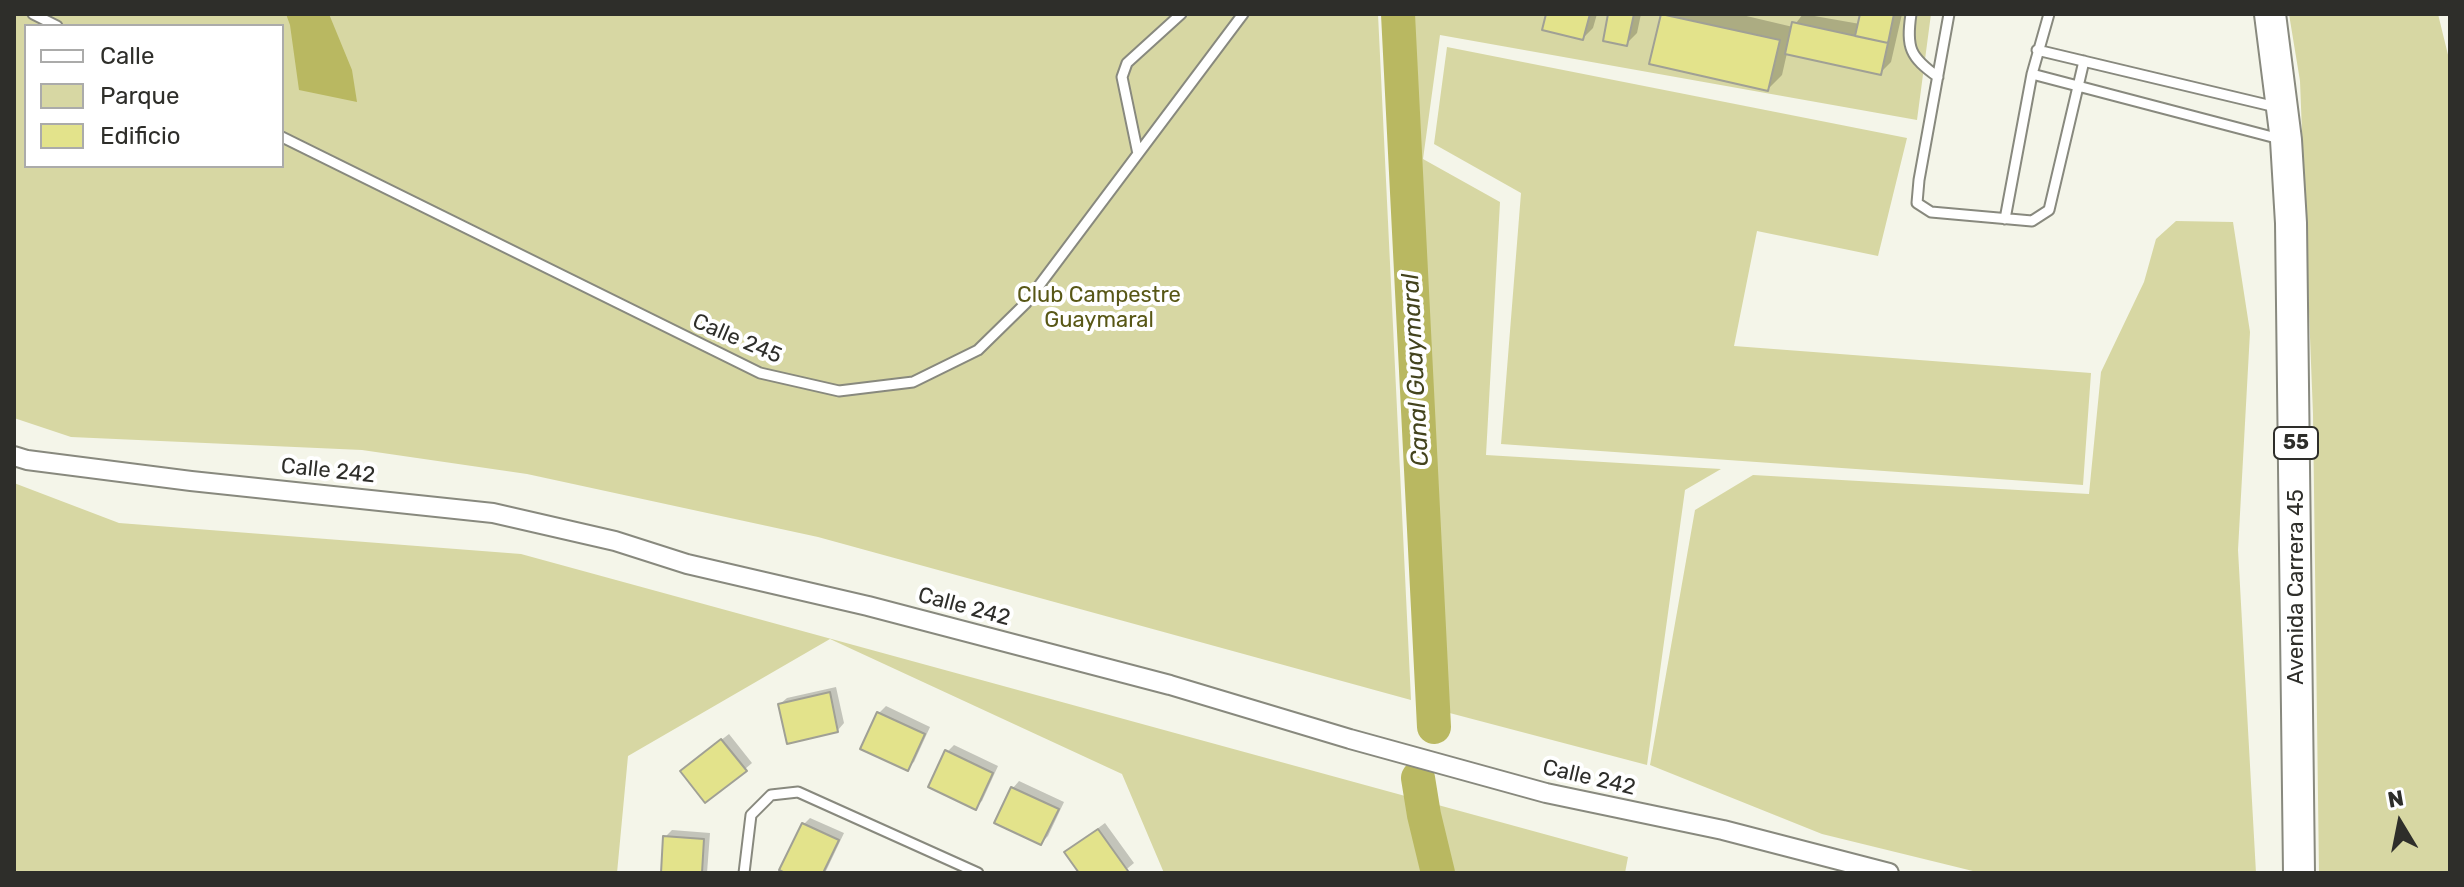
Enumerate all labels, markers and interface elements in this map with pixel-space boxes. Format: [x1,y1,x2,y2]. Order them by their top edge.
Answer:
legend [24,24,284,168]
text: Calle [100,42,154,70]
text: Parque [100,82,179,110]
text: Edificio [100,122,181,150]
water label: Canal Guaymaral [1397,273,1435,467]
park label: Club Campestre Guaymaral [1017,283,1181,334]
street label: Calle 245 [688,308,786,370]
road number: 55 [2274,427,2318,459]
street label: Calle 242 [280,453,376,489]
street label: Avenida Carrera 45 [2284,489,2310,685]
street label: Calle 242 [915,582,1013,632]
street label: Calle 242 [1540,755,1638,801]
north arrow [2360,783,2440,863]
text: N [2386,784,2406,814]

